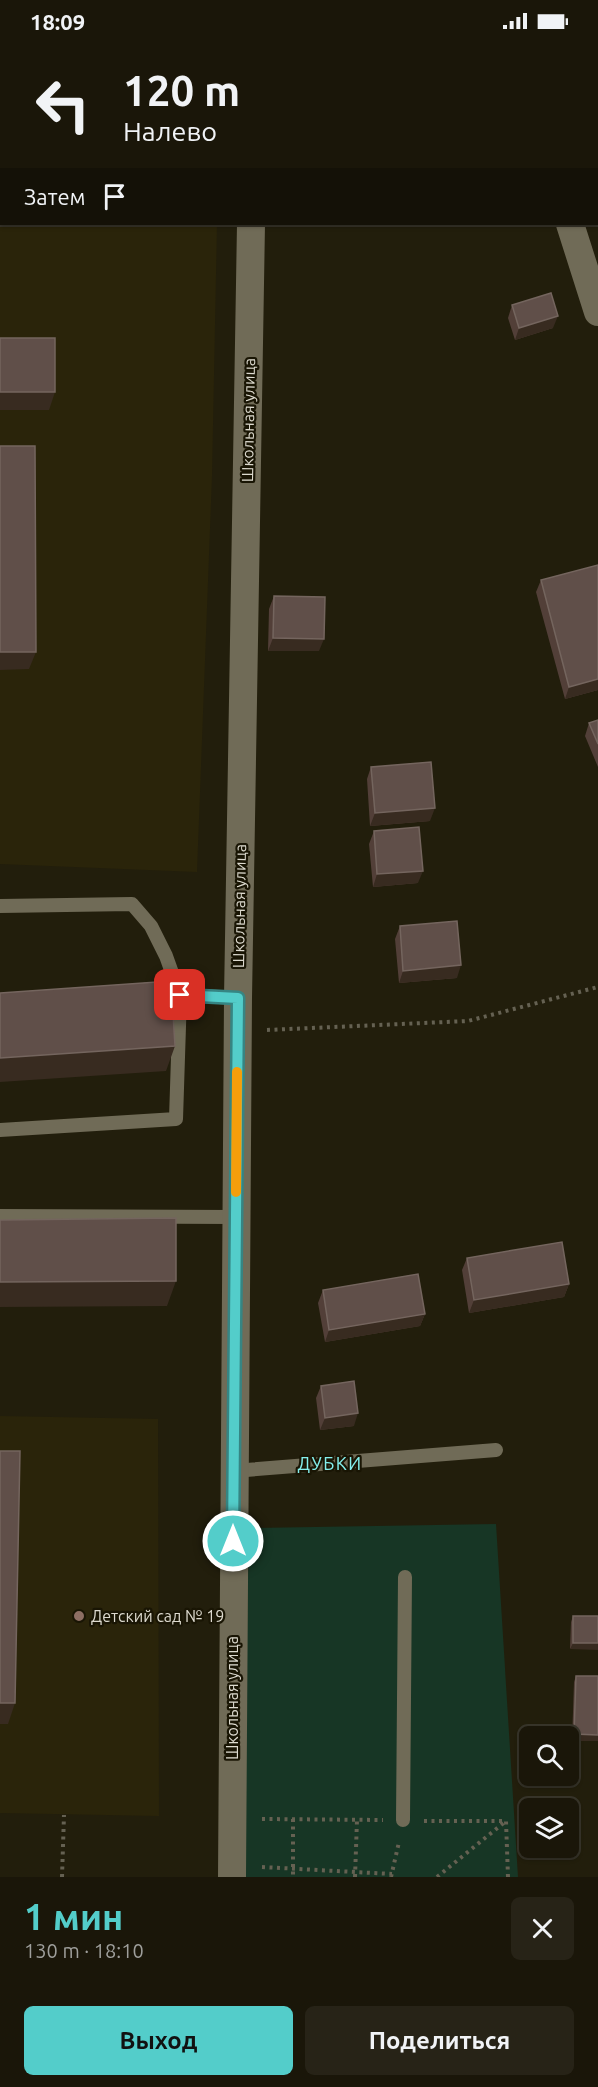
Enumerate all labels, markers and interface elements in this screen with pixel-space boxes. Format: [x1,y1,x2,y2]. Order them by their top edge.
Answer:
text: 18:09 [30,9,85,34]
icon: left [24,66,102,144]
text: 120 m [123,67,240,114]
text: Налево [123,116,217,146]
icon: arrive [98,180,131,213]
text: Затем [24,184,86,209]
street label: Школьная улица [238,358,258,482]
street label: Школьная улица [229,844,249,968]
pin [154,969,205,1020]
icon: arrive [163,978,196,1011]
district label: ДУБКИ [297,1453,363,1473]
position arrow [201,1509,265,1573]
place label: Детский сад № 19 [91,1607,224,1625]
marker: Детский сад № 19 [72,1609,86,1623]
street label: Школьная улица [223,1636,241,1760]
map controls [519,1726,579,1858]
button: search [519,1726,579,1786]
button: layers [519,1798,579,1858]
text: 1 мин [24,1896,123,1937]
button: close [511,1897,574,1960]
text: 130 m · 18:10 [24,1939,144,1962]
button: Выход [24,2006,293,2075]
button: Поделиться [305,2006,574,2075]

